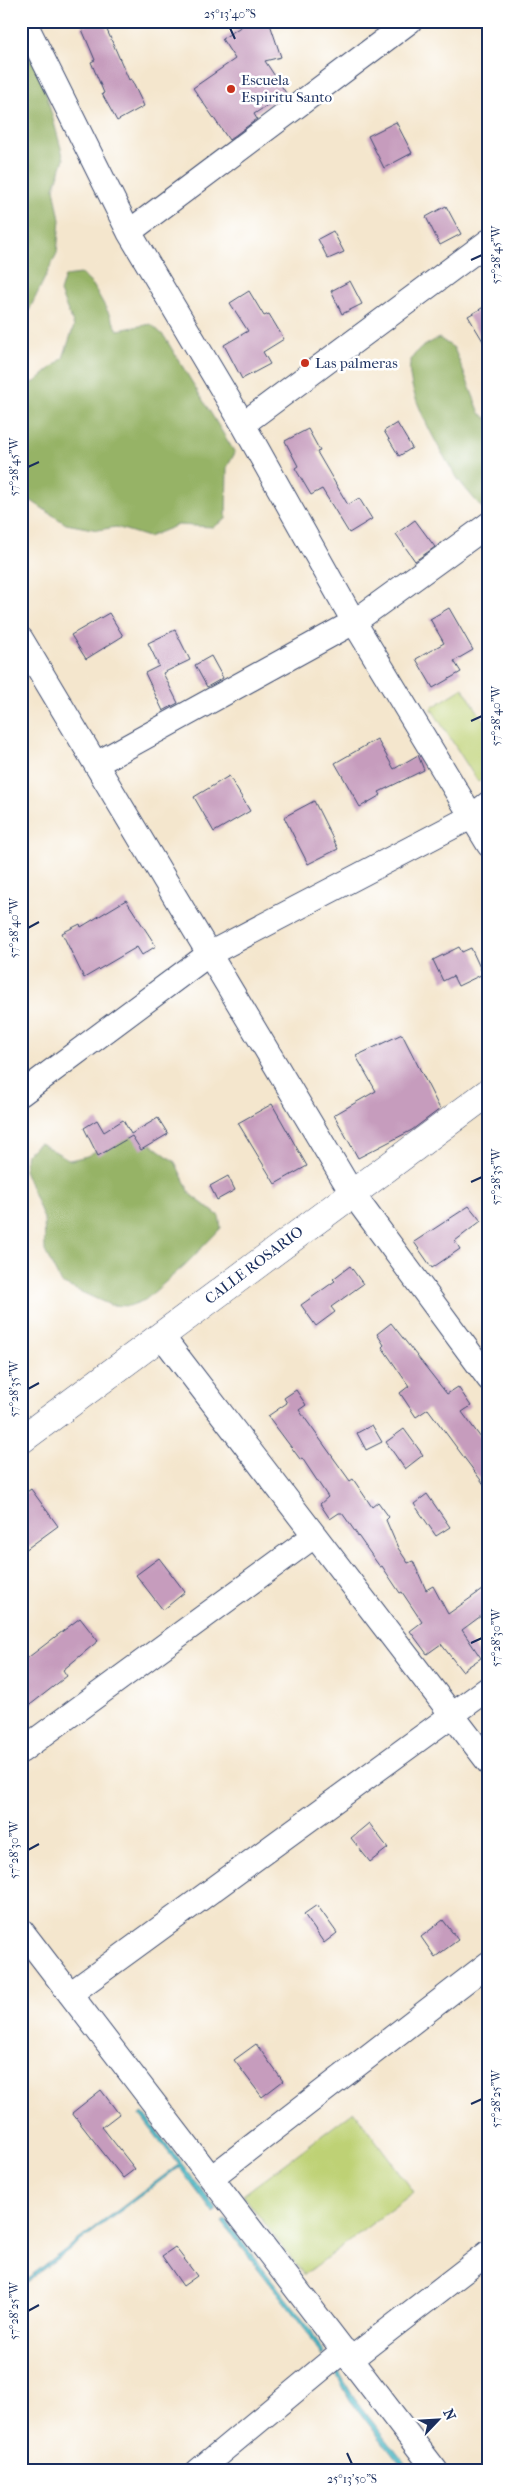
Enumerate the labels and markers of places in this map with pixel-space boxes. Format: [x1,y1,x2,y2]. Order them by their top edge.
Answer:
place label: Escuela Espiritu Santo [241,71,333,106]
marker: Escuela Espiritu Santo [225,83,237,95]
place label: Las palmeras [315,354,398,372]
marker: Las palmeras [299,357,311,369]

